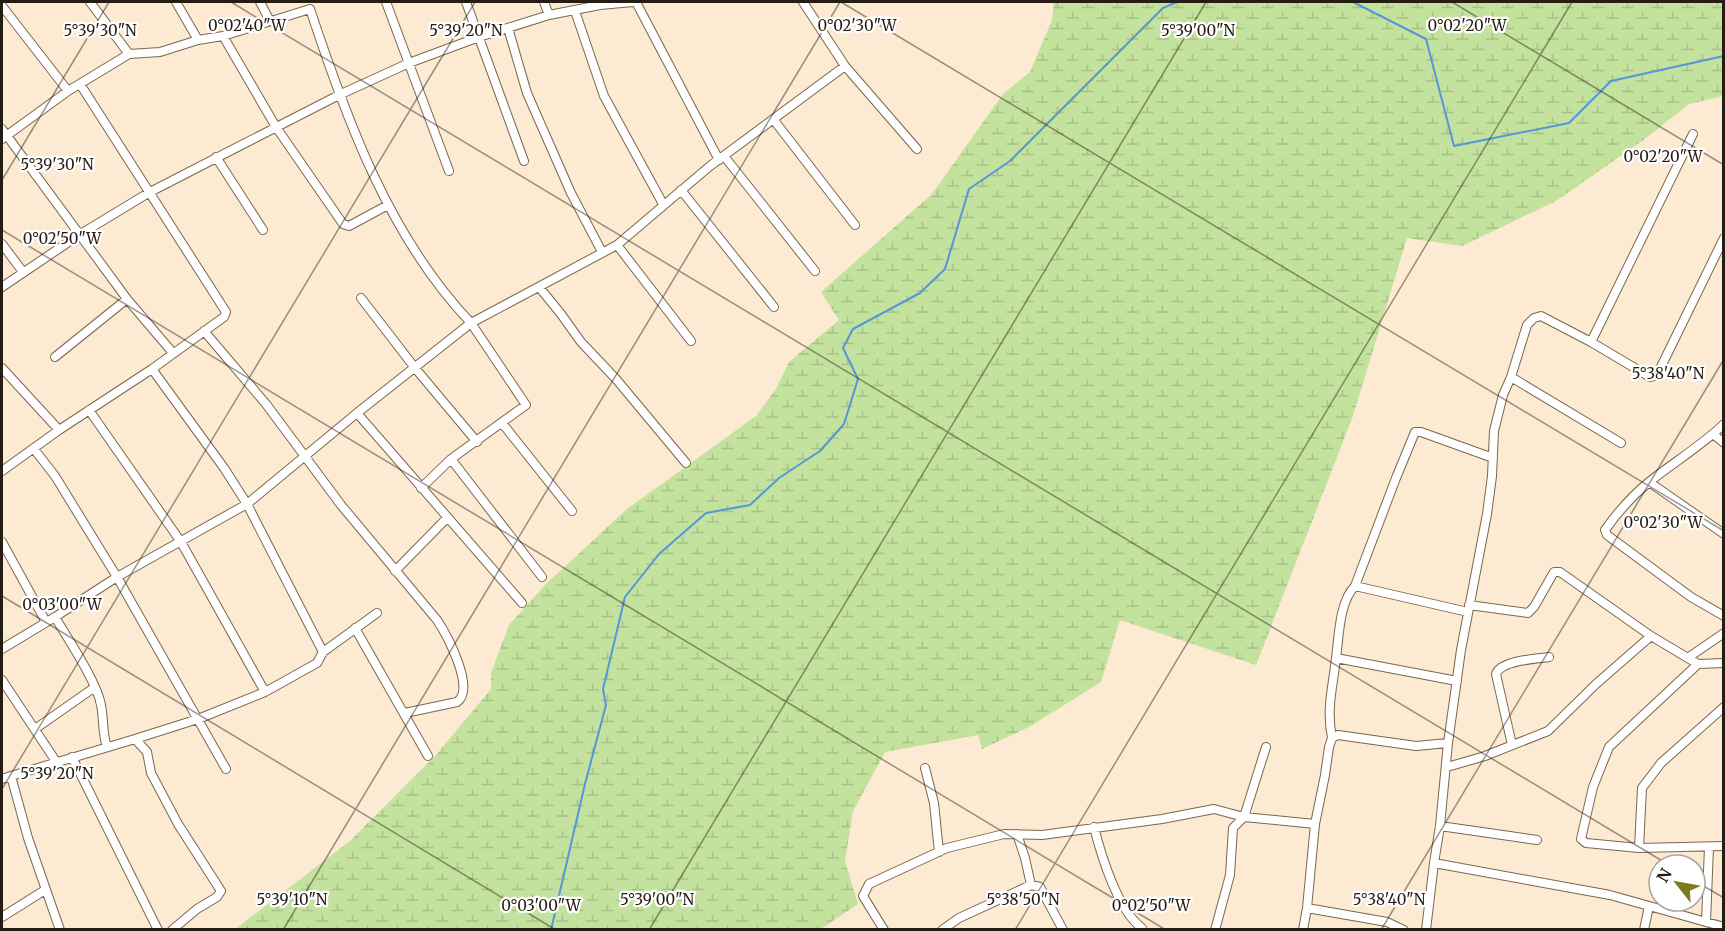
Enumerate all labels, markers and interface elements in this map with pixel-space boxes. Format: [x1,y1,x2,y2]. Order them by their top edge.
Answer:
text: 0°02'40"W [208,16,287,35]
text: 0°02'30"W [818,16,897,35]
text: 0°02'20"W [1427,16,1508,35]
text: 5°39'30"N [63,21,137,40]
text: 5°39'20"N [429,21,503,40]
text: 5°39'00"N [1161,21,1236,40]
text: 0°02'20"W [1623,147,1704,166]
text: 5°39'30"N [20,155,94,174]
text: 0°02'50"W [23,229,102,248]
text: 5°38'40"N [1632,364,1705,383]
text: 0°02'30"W [1624,513,1703,532]
text: 0°03'00"W [22,595,103,614]
text: 5°39'20"N [20,764,94,783]
north arrow [1647,853,1707,913]
text: N [1652,864,1676,886]
text: 5°39'10"N [257,890,328,909]
text: 5°39'00"N [620,890,695,909]
text: 5°38'50"N [986,890,1060,909]
text: 5°38'40"N [1353,890,1426,909]
text: 0°03'00"W [501,896,582,915]
text: 0°02'50"W [1112,896,1191,915]

